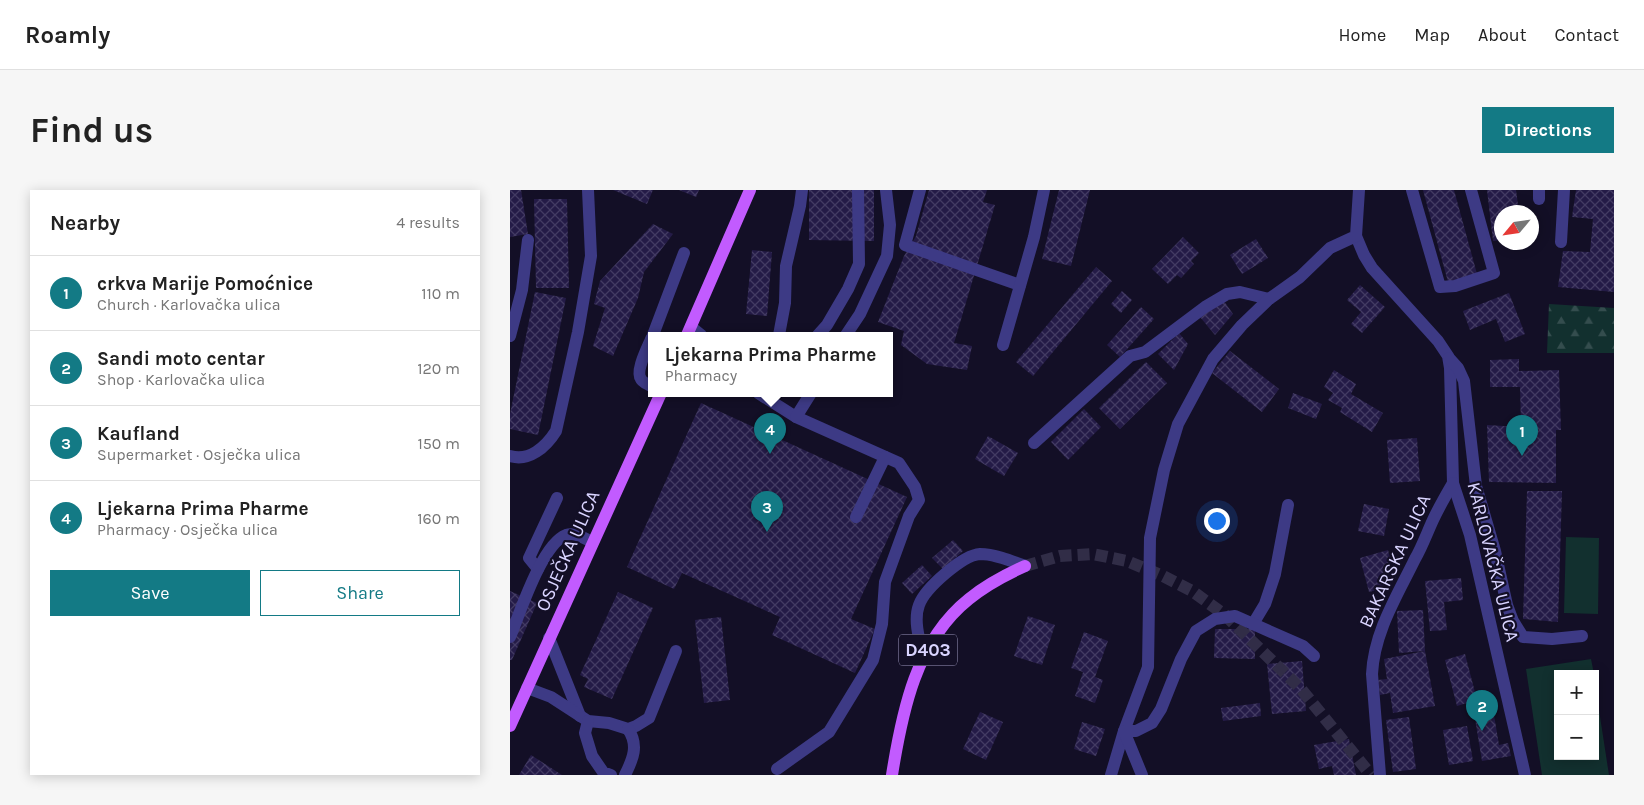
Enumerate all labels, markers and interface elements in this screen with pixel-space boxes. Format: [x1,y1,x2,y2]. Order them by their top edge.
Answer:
text: Roamly [25,21,110,49]
text: Home [1338,24,1386,46]
text: Map [1414,24,1450,46]
text: About [1478,24,1527,46]
text: Contact [1555,24,1619,46]
button: Directions [1482,107,1614,153]
text: Find us [30,110,153,151]
north arrow [1494,205,1539,250]
text: Nearby [50,211,120,235]
text: 4 results [396,213,460,232]
text: crkva Marije Pomoćnice [97,273,313,295]
text: 1 [63,284,69,303]
text: 110 m [421,284,460,303]
text: Church · Karlovačka ulica [97,295,281,314]
popup [648,332,893,397]
text: Ljekarna Prima Pharme [665,344,876,366]
text: Sandi moto centar [97,348,265,370]
text: 2 [61,359,71,378]
text: 120 m [417,359,460,378]
text: Pharmacy [665,366,737,385]
text: Shop · Karlovačka ulica [97,370,265,389]
pin: 4 [754,413,786,454]
pin: 1 [1506,415,1538,456]
text: Kaufland [97,423,180,445]
text: 3 [61,434,71,453]
text: 150 m [417,434,460,453]
text: Supermarket · Osječka ulica [97,445,301,464]
street label: KARLOVAČKA ULICA [1463,480,1524,644]
street label: OSJEČKA ULICA [532,487,604,615]
pin: 3 [751,491,783,532]
street label: BAKARSKA ULICA [1355,491,1436,631]
text: Ljekarna Prima Pharme [97,498,309,520]
your location [1204,508,1230,534]
text: 4 [61,509,71,528]
text: 160 m [417,509,460,528]
text: Pharmacy · Osječka ulica [97,520,278,539]
button: Save [50,570,250,616]
button: Share [260,570,460,616]
road number: D403 [899,634,957,666]
map controls [1554,670,1599,760]
button: + [1554,670,1599,715]
pin: 2 [1466,690,1498,731]
button: − [1554,715,1599,760]

